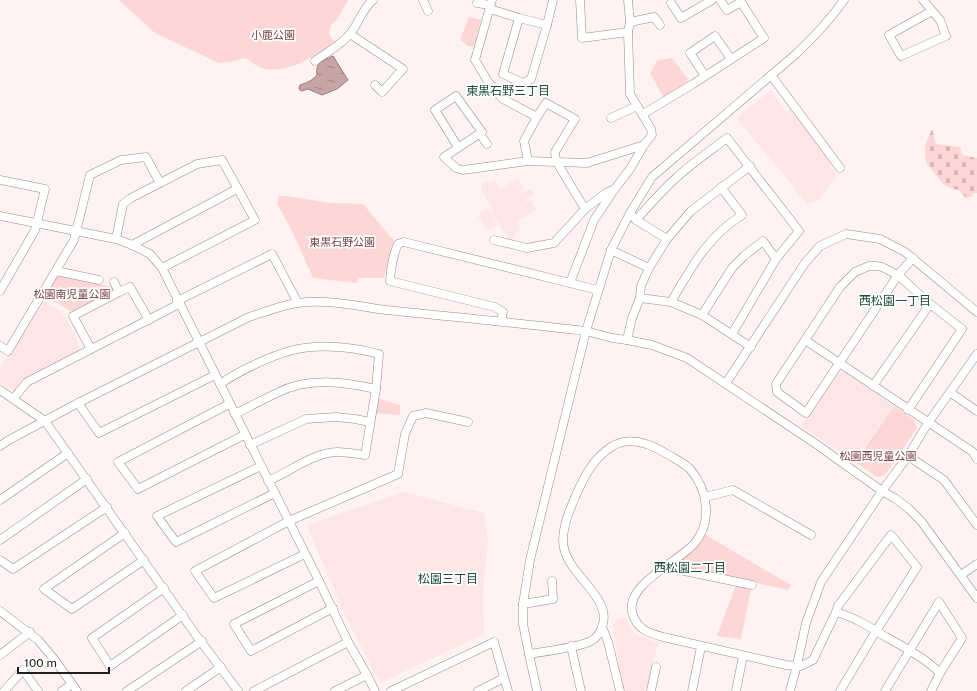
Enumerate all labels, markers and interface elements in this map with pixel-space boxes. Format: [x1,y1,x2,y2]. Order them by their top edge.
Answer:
park label: 小鹿公園 [251,29,295,41]
district label: 東黒石野三丁目 [466,84,550,98]
park label: 東黒石野公園 [309,236,375,248]
park label: 松園南児童公園 [34,288,111,300]
district label: 西松園一丁目 [859,294,931,308]
park label: 松園西児童公園 [840,450,917,462]
district label: 西松園二丁目 [654,561,726,575]
district label: 松園三丁目 [418,572,478,586]
scale bar [18,649,109,675]
text: 100 m [24,656,57,670]

